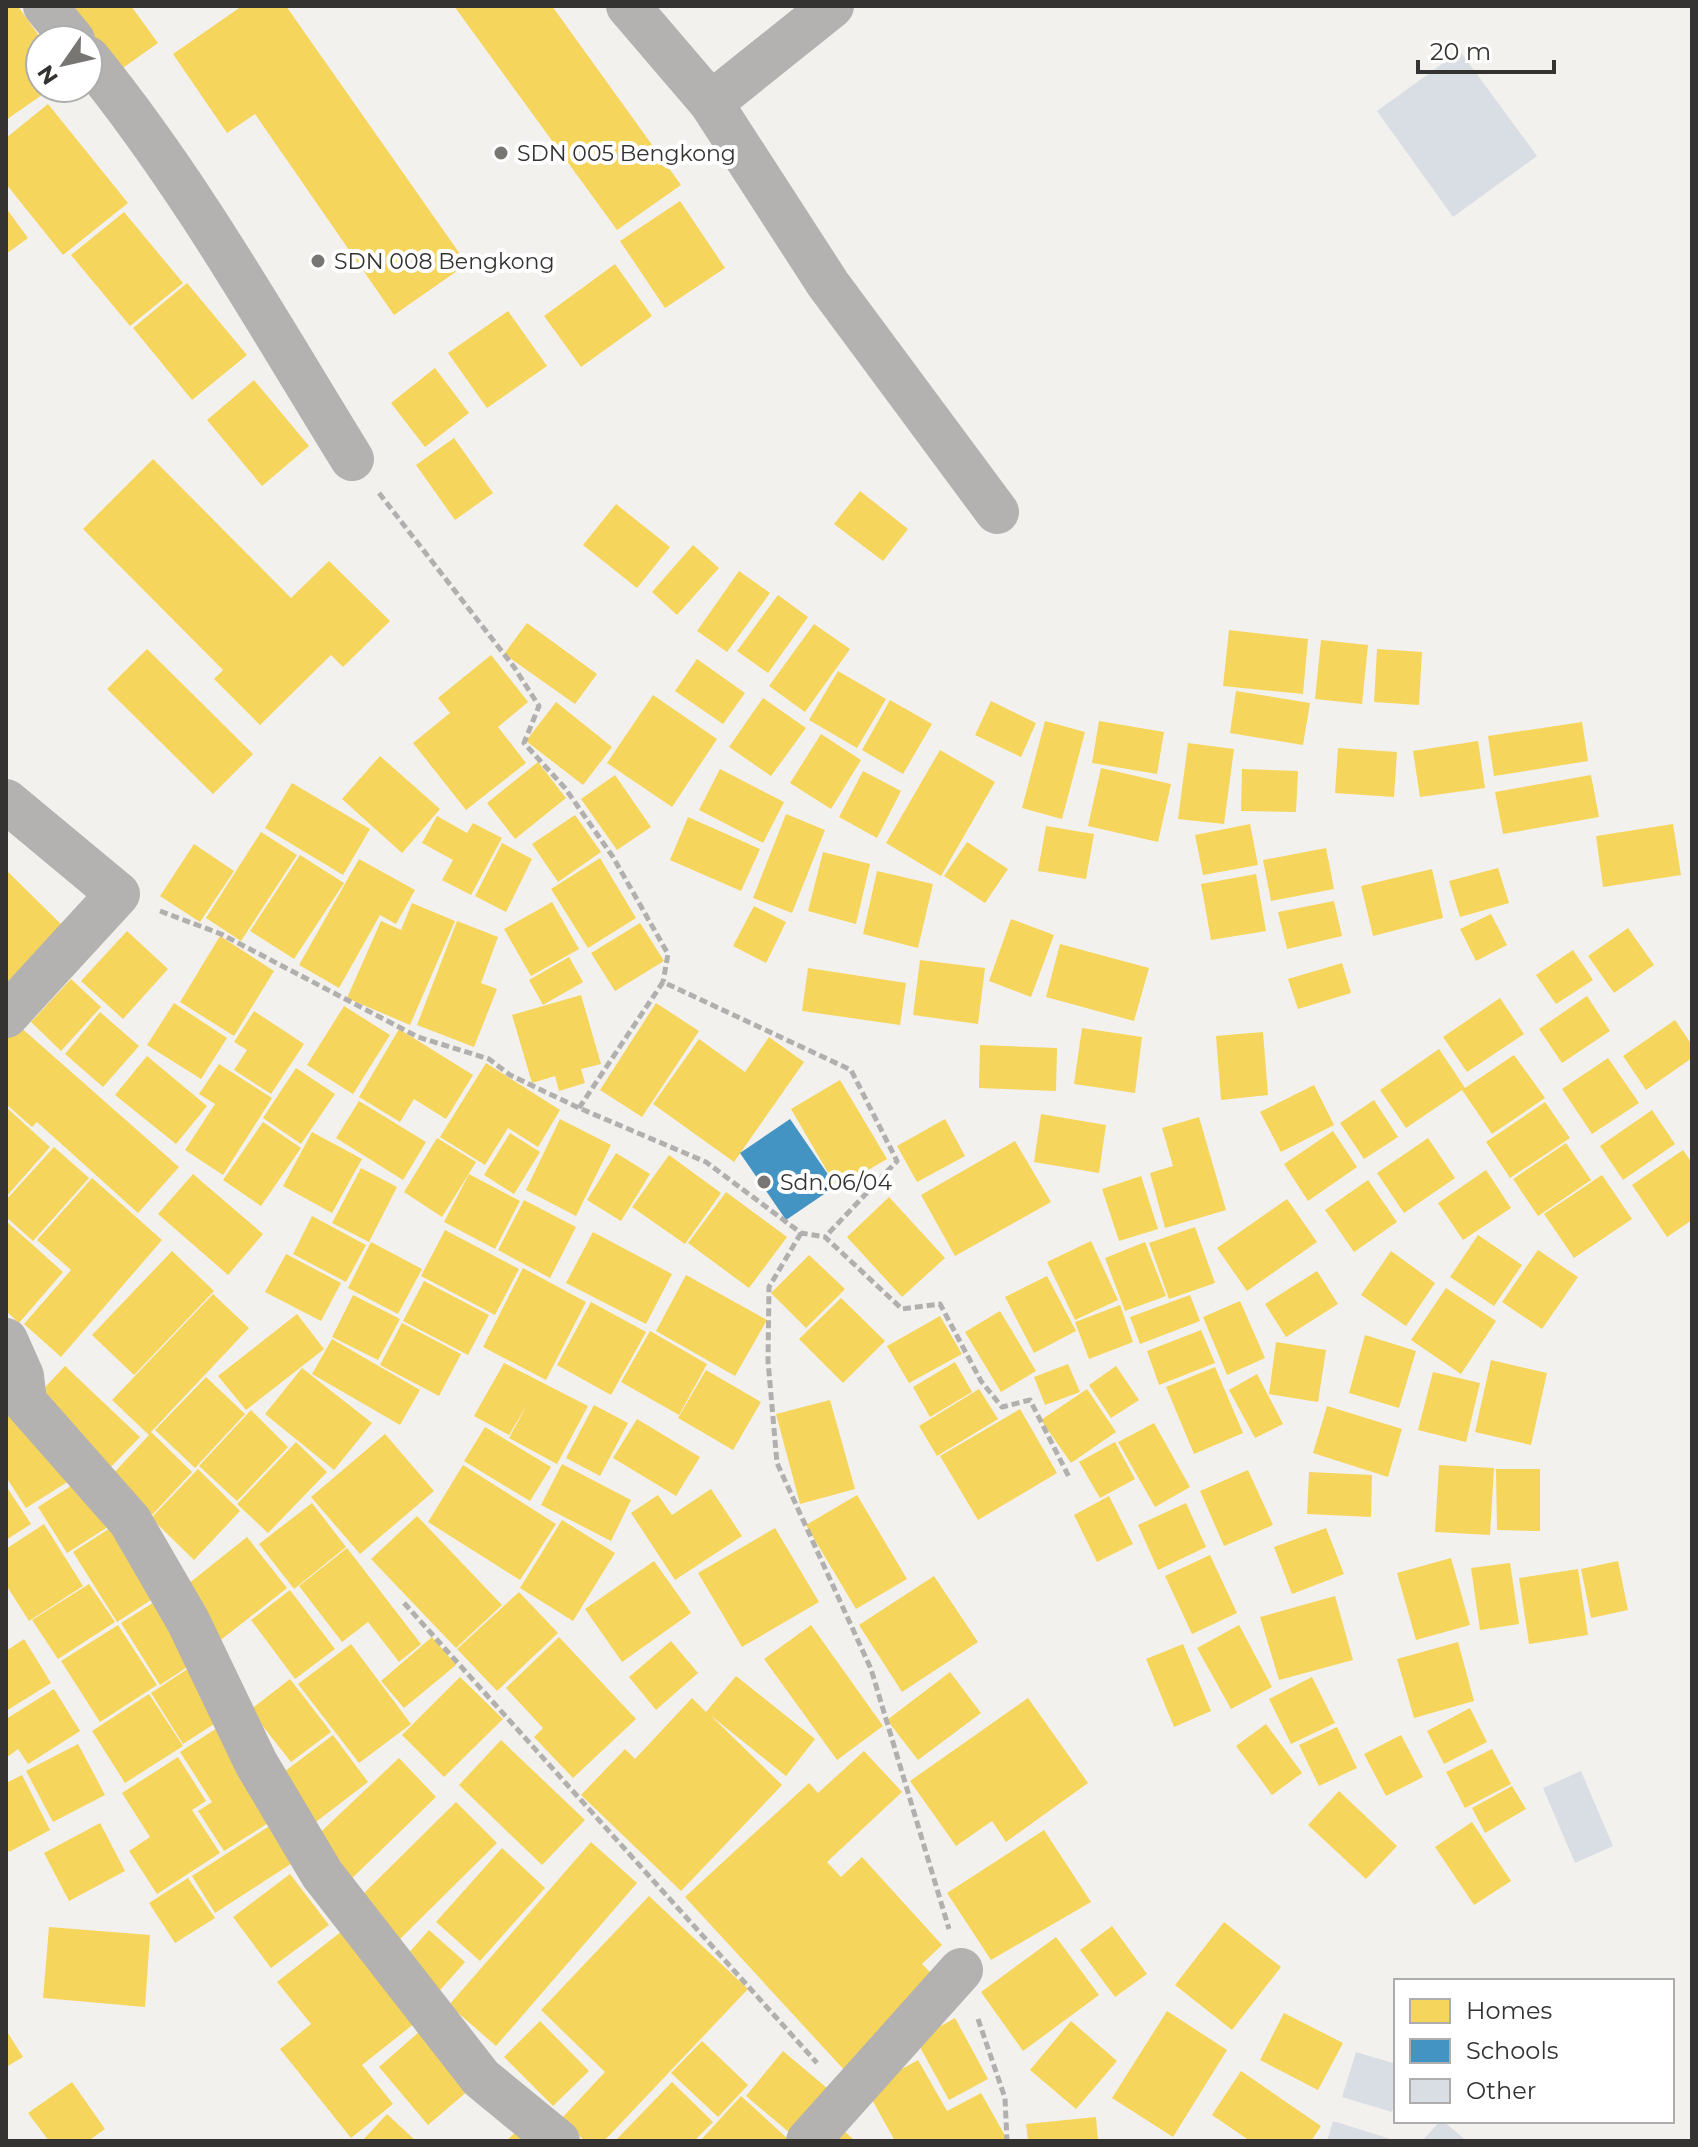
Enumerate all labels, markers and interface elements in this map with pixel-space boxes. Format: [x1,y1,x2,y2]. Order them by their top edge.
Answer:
north arrow [24,24,104,104]
scale bar [1418,24,1554,74]
text: 20 m [1430,37,1491,66]
text: N [32,60,64,90]
place label: SDN 005 Bengkong [517,140,736,167]
marker: SDN 005 Bengkong [492,144,510,162]
place label: SDN 008 Bengkong [334,248,555,275]
marker: SDN 008 Bengkong [309,252,327,270]
place label: Sdn.06/04 [780,1169,892,1196]
marker: Sdn.06/04 [755,1173,773,1191]
legend [1394,1979,1674,2123]
text: Homes [1466,1996,1552,2025]
text: Schools [1466,2036,1559,2065]
text: Other [1466,2076,1536,2105]

